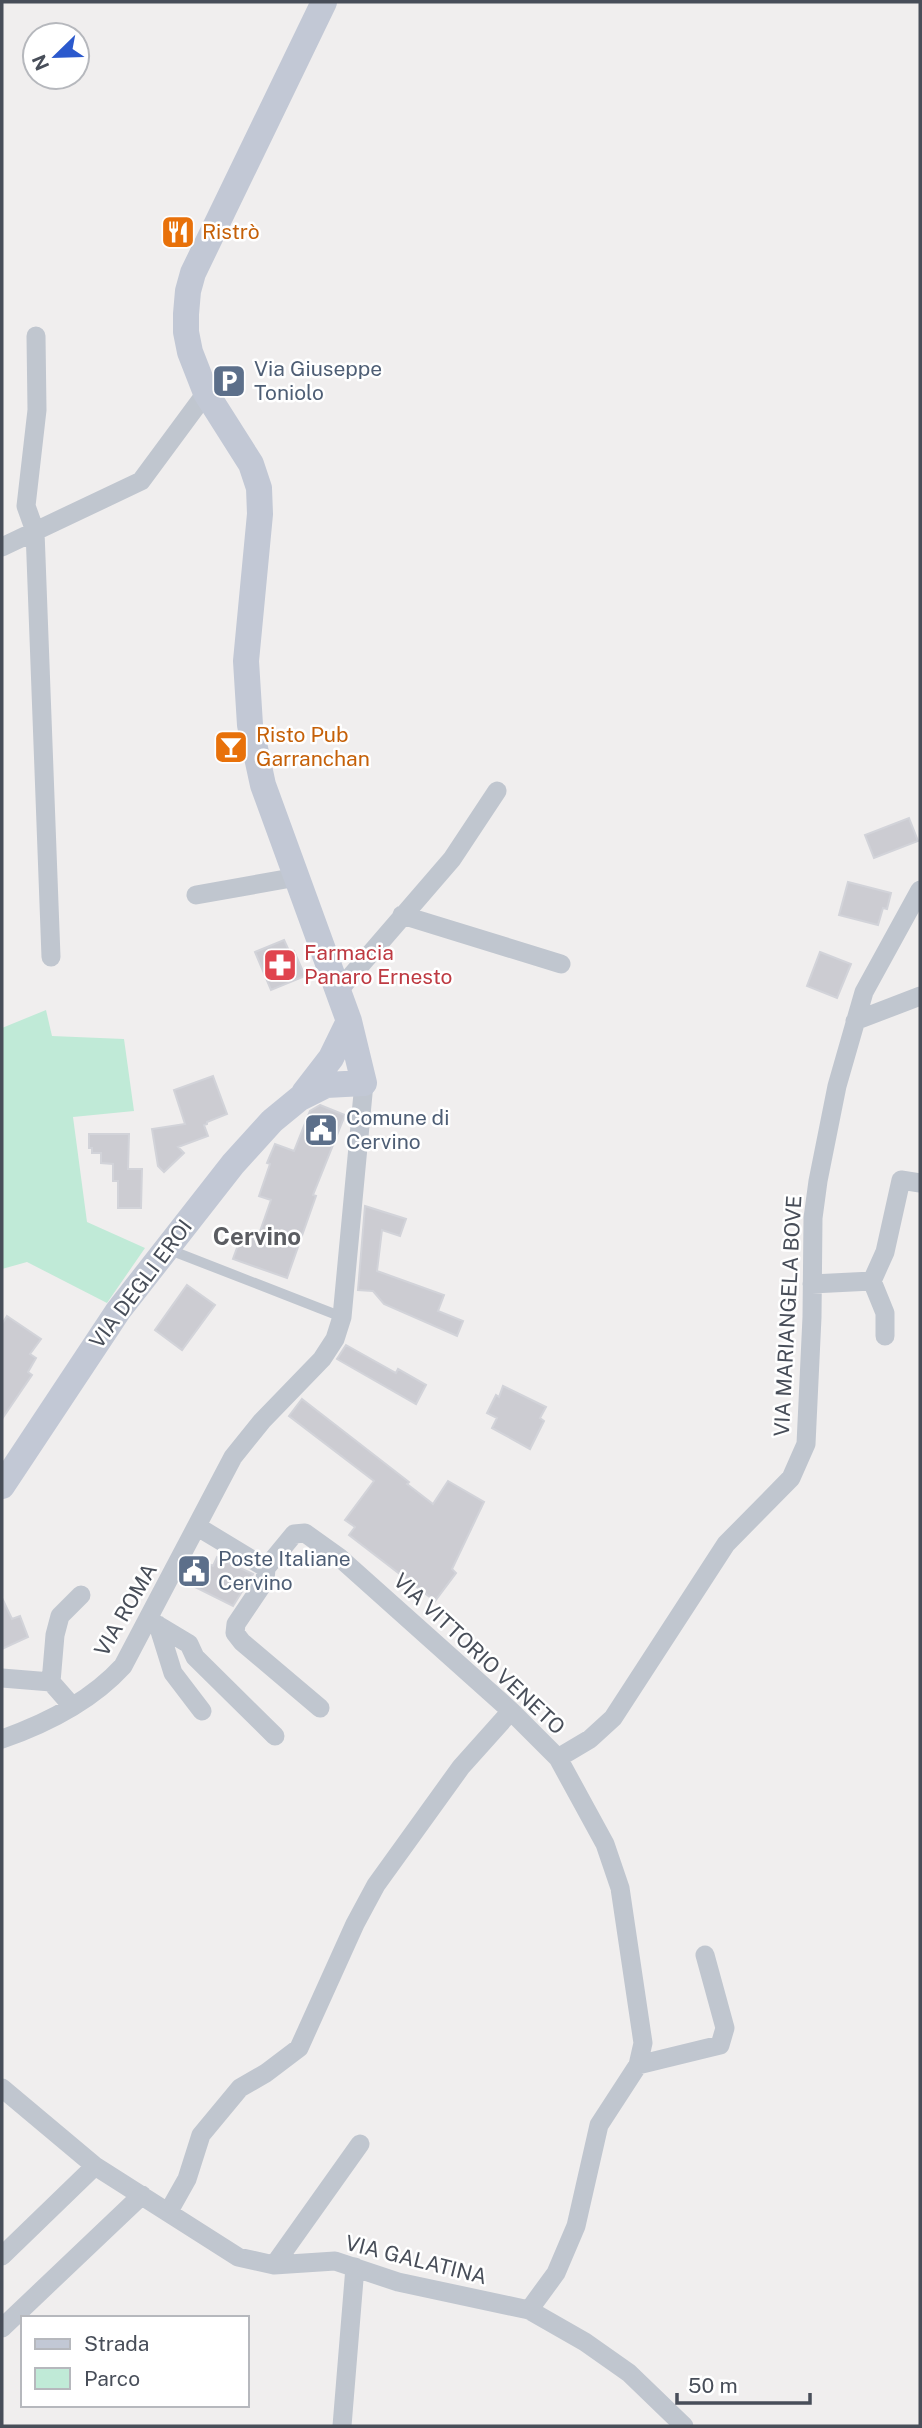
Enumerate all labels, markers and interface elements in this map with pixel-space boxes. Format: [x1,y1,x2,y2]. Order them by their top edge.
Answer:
north arrow [21,21,91,91]
text: N [27,52,53,74]
restaurant icon: Ristrò [159,213,197,251]
place label: Ristrò [202,219,260,244]
place label: Via Giuseppe Toniolo [254,356,382,405]
parking icon: Via Giuseppe Toniolo [210,362,248,400]
place label: Risto Pub Garranchan [256,722,370,771]
bar icon: Risto Pub Garranchan [212,728,250,766]
place label: Farmacia Panaro Ernesto [304,940,452,989]
pharmacy icon: Farmacia Panaro Ernesto [261,946,299,984]
place label: Comune di Cervino [346,1105,449,1154]
public building icon: Comune di Cervino [302,1111,340,1149]
street label: VIA MARIANGELA BOVE [769,1195,806,1437]
street label: VIA DEGLI EROI [84,1214,197,1353]
district label: Cervino [213,1222,301,1250]
place label: Poste Italiane Cervino [218,1546,351,1595]
public building icon: Poste Italiane Cervino [175,1552,213,1590]
street label: VIA ROMA [89,1559,162,1661]
street label: VIA VITTORIO VENETO [389,1568,570,1739]
street label: VIA GALATINA [343,2230,490,2289]
legend [21,2316,248,2407]
text: Strada [84,2331,149,2356]
scale bar [677,2362,810,2406]
text: Parco [84,2366,140,2391]
text: 50 m [688,2373,738,2398]

